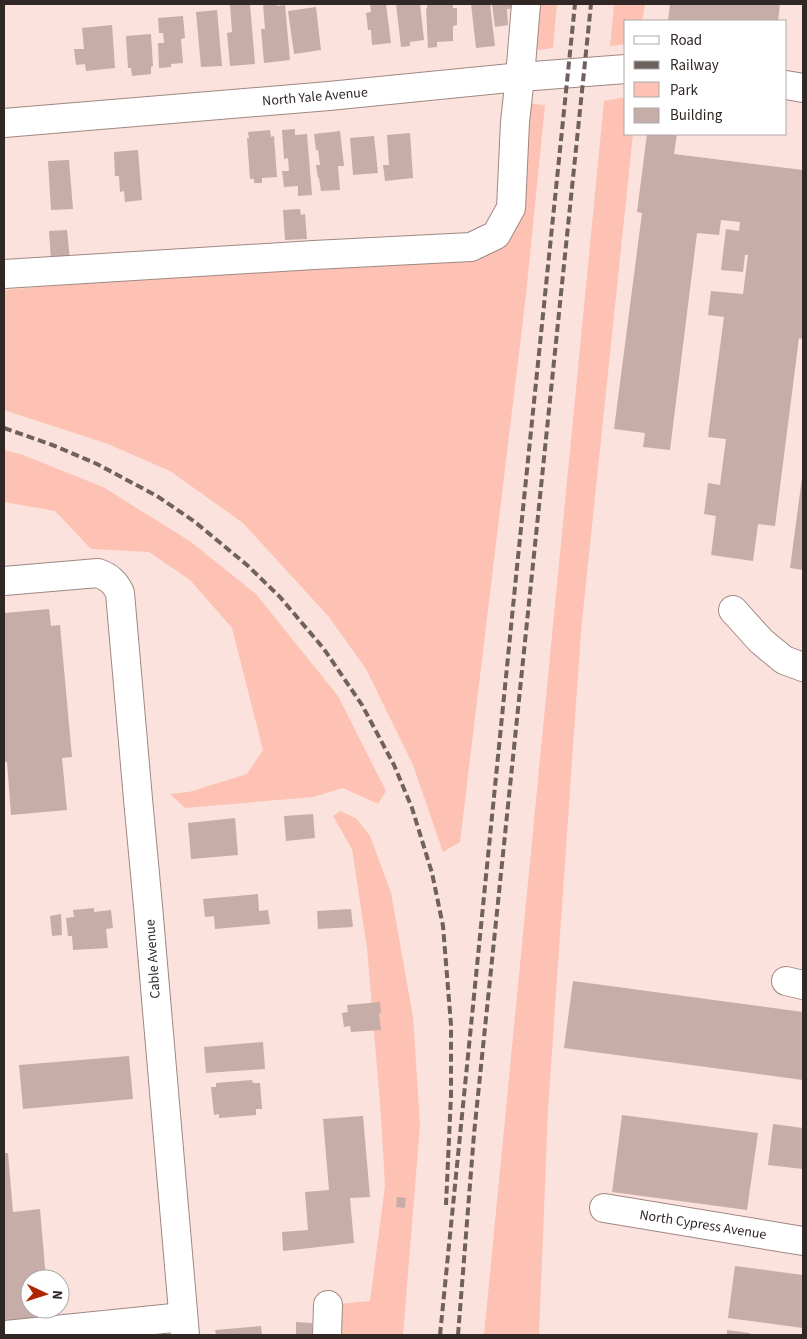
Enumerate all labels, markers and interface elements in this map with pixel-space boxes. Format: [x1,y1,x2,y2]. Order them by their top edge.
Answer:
legend [624,20,787,135]
text: Road [670,30,702,51]
text: Railway [670,55,719,76]
text: Park [670,80,699,101]
street label: North Yale Avenue [261,82,369,112]
text: Building [670,105,723,126]
street label: Cable Avenue [140,919,166,999]
street label: North Cypress Avenue [638,1205,768,1245]
north arrow [20,1269,70,1319]
text: N [47,1289,67,1300]

